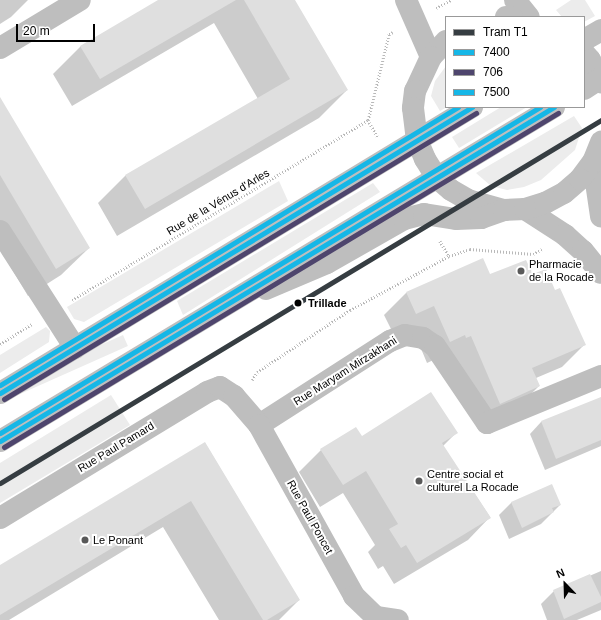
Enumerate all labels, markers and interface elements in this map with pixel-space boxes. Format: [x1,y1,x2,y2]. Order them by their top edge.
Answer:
scale bar [18,16,97,42]
legend [445,16,585,108]
text: 20 m [23,24,50,38]
text: Tram T1 [483,25,528,39]
text: 7400 [483,45,510,59]
text: 706 [483,65,503,79]
text: 7500 [483,85,510,99]
street label: Rue de la Vénus d'Arles [164,166,272,238]
place label: Pharmacie de la Rocade [529,258,594,284]
marker: Pharmacie de la Rocade [516,266,526,276]
marker: Trillade [291,296,305,310]
place label: Trillade [308,296,347,310]
street label: Rue Maryam Mirzakhani [291,334,399,408]
street label: Rue Paul Pamard [75,419,157,475]
place label: Centre social et culturel La Rocade [427,468,519,494]
marker: Centre social et culturel La Rocade [414,476,424,486]
street label: Rue Paul Poncet [284,478,336,556]
place label: Le Ponant [93,533,143,547]
marker: Le Ponant [80,535,90,545]
north arrow [545,564,585,604]
text: N [554,566,566,580]

